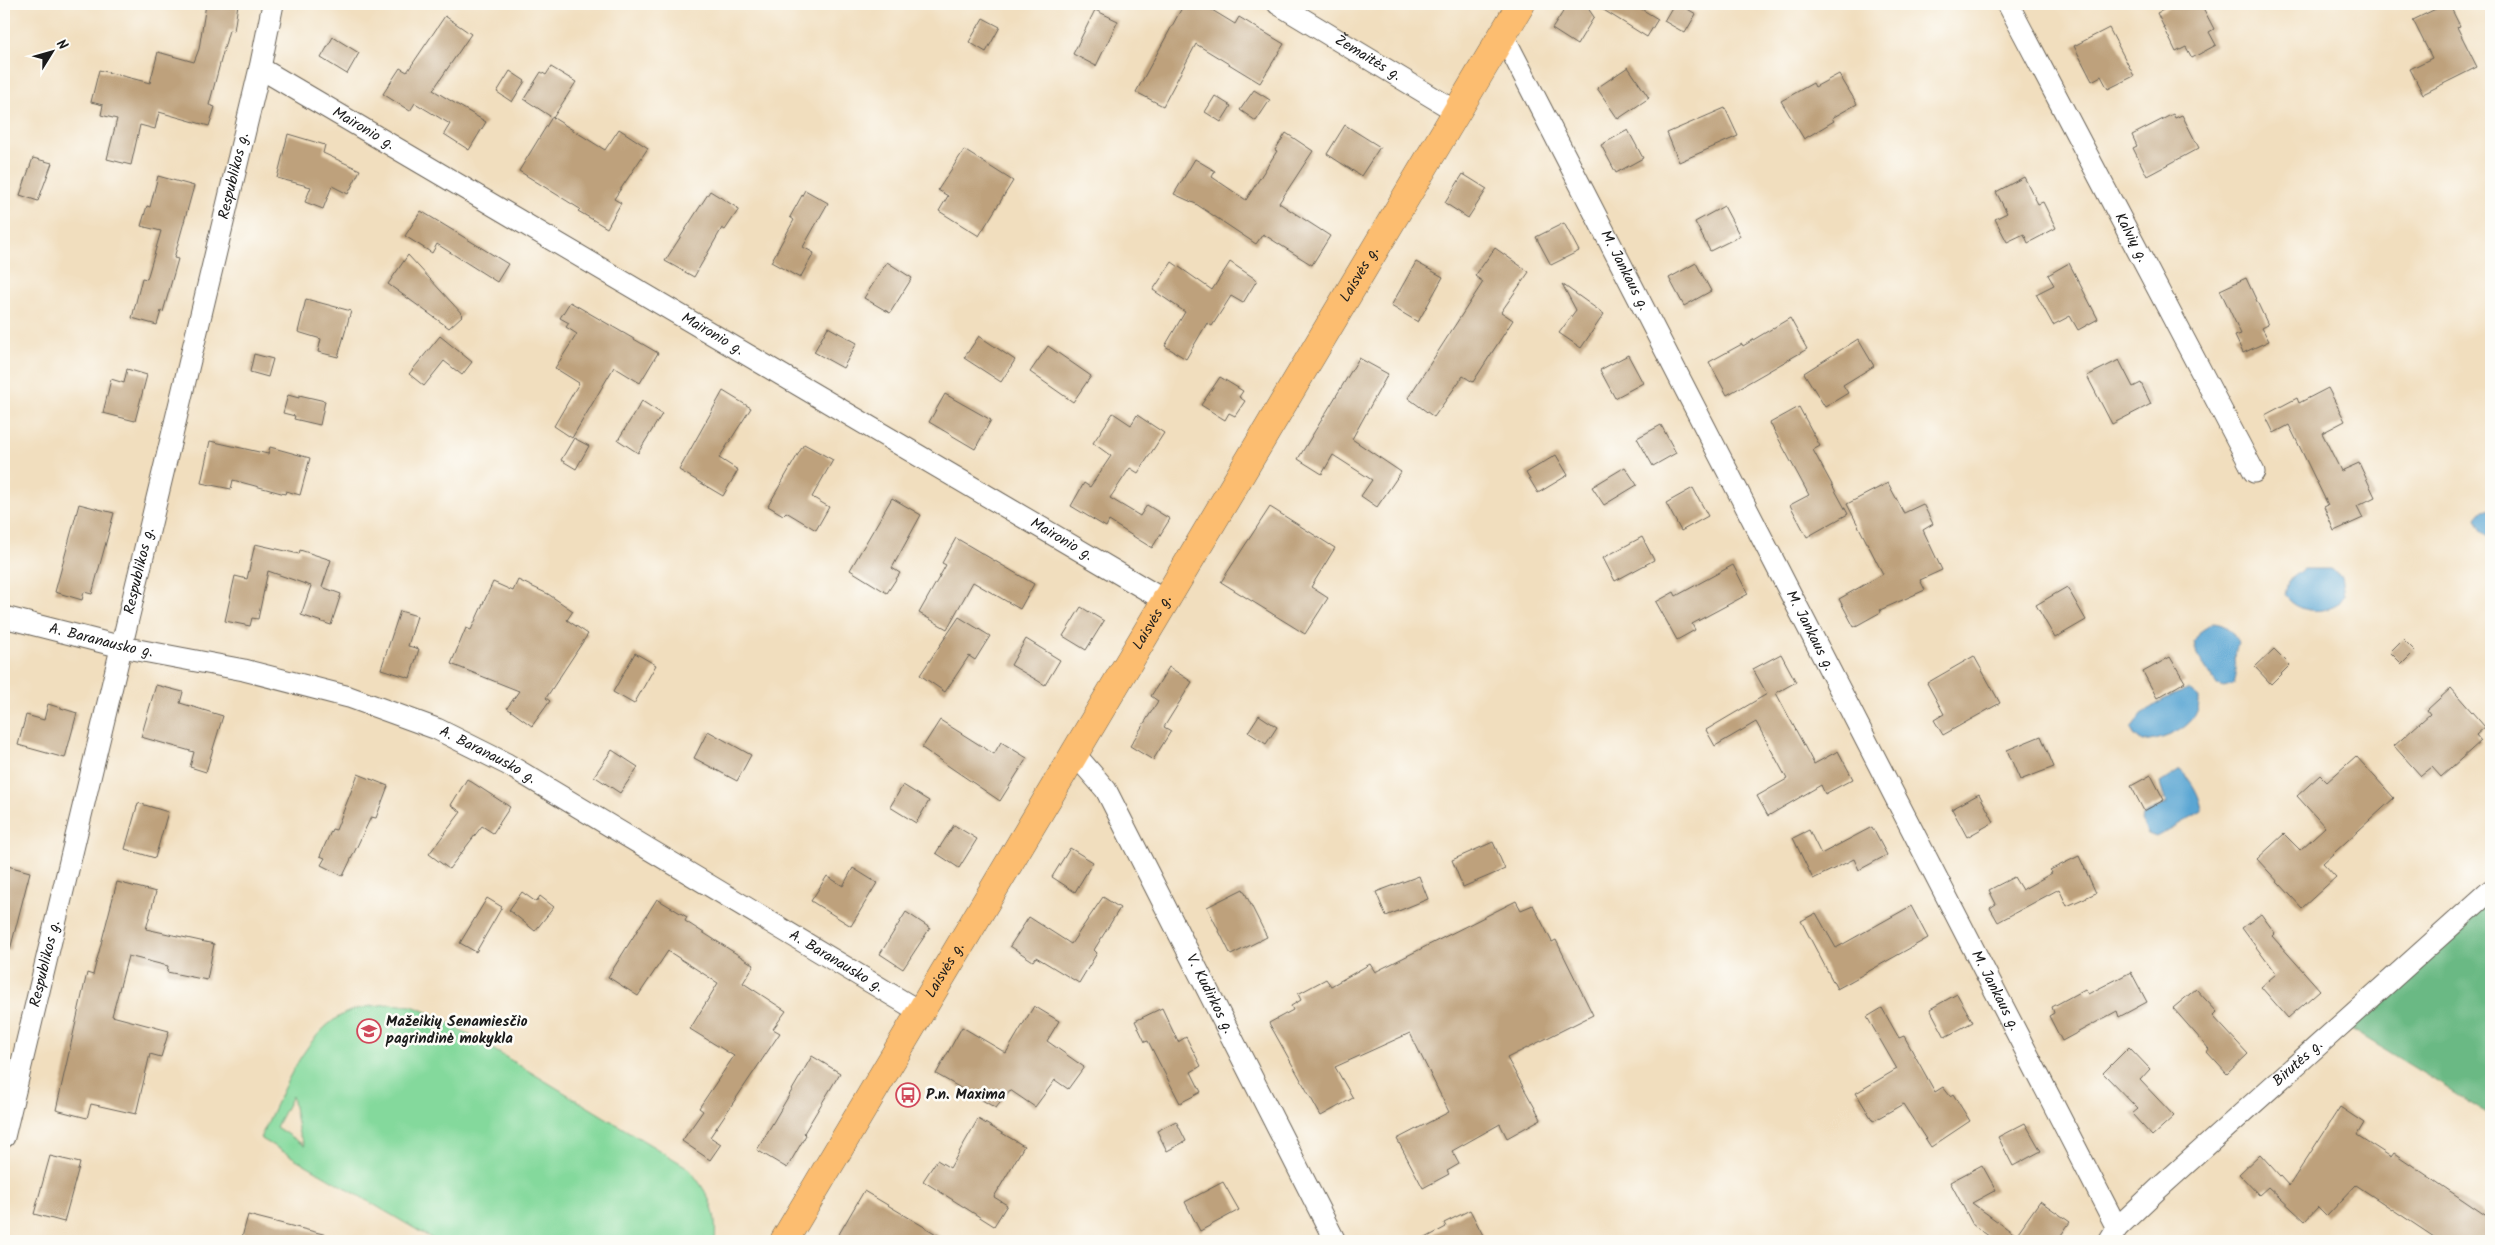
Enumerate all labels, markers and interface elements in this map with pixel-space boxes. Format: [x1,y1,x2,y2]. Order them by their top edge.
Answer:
north arrow [28,28,78,78]
street label: Žemaitės g. [1330,29,1406,88]
text: N [50,35,73,55]
street label: Maironio g. [327,101,399,157]
street label: Respublikos g. [212,130,256,222]
street label: Kalvių g. [2108,208,2154,267]
street label: M. Jankaus g. [1593,226,1655,315]
street label: Laisvės g. [1334,242,1386,307]
street label: Maironio g. [677,306,748,362]
street label: Maironio g. [1026,512,1097,568]
street label: Respublikos g. [118,525,162,617]
street label: M. Jankaus g. [1779,586,1840,675]
street label: Laisvės g. [1127,590,1179,655]
street label: A. Baranausko g. [46,617,155,665]
street label: A. Baranausko g. [435,720,541,791]
street label: Respublikos g. [23,918,67,1010]
street label: A. Baranausko g. [784,924,888,999]
street label: Laisvės g. [919,938,971,1003]
street label: M. Jankaus g. [1964,946,2026,1035]
street label: V. Kudirkos g. [1179,950,1240,1038]
place label: Mažeikių Senamiesčio pagrindinė mokykla [385,1010,528,1051]
school or university icon: Mažeikių Senamiesčio pagrindinė mokykla [356,1018,382,1044]
street label: Birutės g. [2267,1034,2329,1093]
bus stop icon: P.n. Maxima [895,1082,921,1108]
place label: P.n. Maxima [926,1083,1006,1107]

